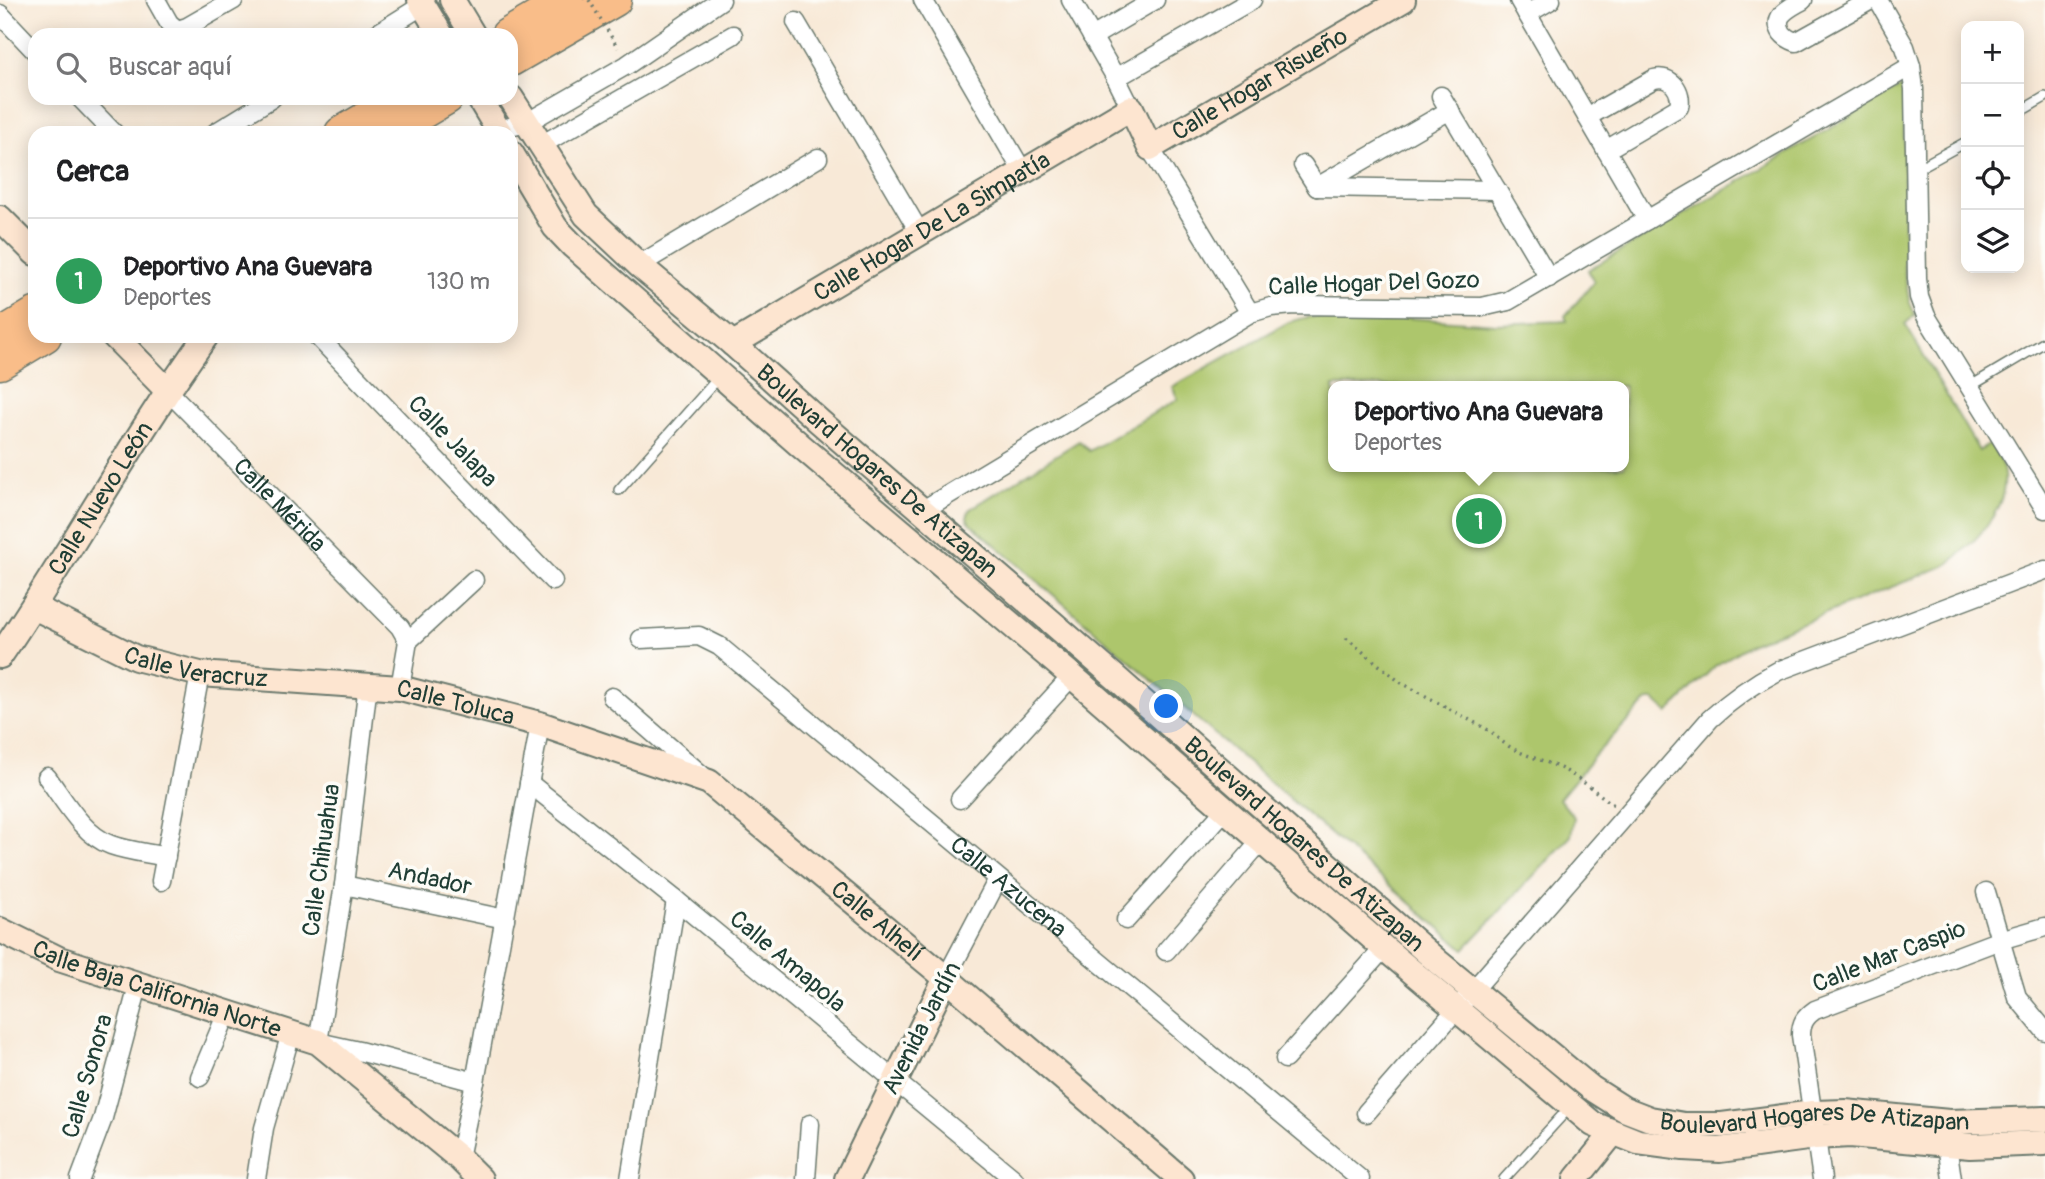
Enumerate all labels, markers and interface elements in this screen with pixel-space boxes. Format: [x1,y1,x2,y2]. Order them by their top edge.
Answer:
map controls [1961,21,2024,273]
button: + [1961,21,2024,84]
street label: Calle Hogar Risueño [1167,22,1353,147]
search box [28,28,518,105]
icon: search [52,48,90,86]
text: Buscar aquí [108,51,232,83]
button: − [1961,84,2024,147]
street label: Calle Hogar De La Simpatía [808,145,1055,308]
button: locate [1961,147,2024,210]
text: Cerca [56,153,129,190]
button: layers [1961,210,2024,273]
text: Deportivo Ana Guevara [123,251,372,283]
street label: Calle Hogar Del Gozo [1268,265,1480,302]
text: 1 [75,267,84,296]
text: 130 m [427,267,490,296]
text: Deportes [123,283,211,312]
street label: Boulevard Hogares De Atizapan [750,358,1004,584]
popup [1328,381,1629,472]
street label: Calle Jalapa [402,389,504,493]
text: Deportivo Ana Guevara [1354,396,1603,428]
street label: Calle Nuevo León [42,416,160,581]
text: Deportes [1354,428,1442,457]
street label: Calle Mérida [227,452,332,558]
pin: 1 [1456,495,1502,547]
street label: Calle Veracruz [119,640,269,694]
street label: Calle Toluca [393,674,518,732]
your location [1149,689,1183,723]
street label: Boulevard Hogares De Atizapan [1178,731,1430,958]
street label: Calle Chihuahua [296,782,347,938]
street label: Calle Azucena [944,830,1072,944]
street label: Andador [385,855,475,902]
street label: Calle Alhelí [825,875,929,968]
street label: Calle Amapola [724,904,852,1018]
street label: Calle Mar Caspio [1808,914,1970,999]
street label: Calle Baja California Norte [27,934,285,1044]
street label: Avenida Jardín [876,957,967,1099]
street label: Calle Sonora [56,1011,119,1142]
street label: Boulevard Hogares De Atizapan [1657,1098,1970,1140]

